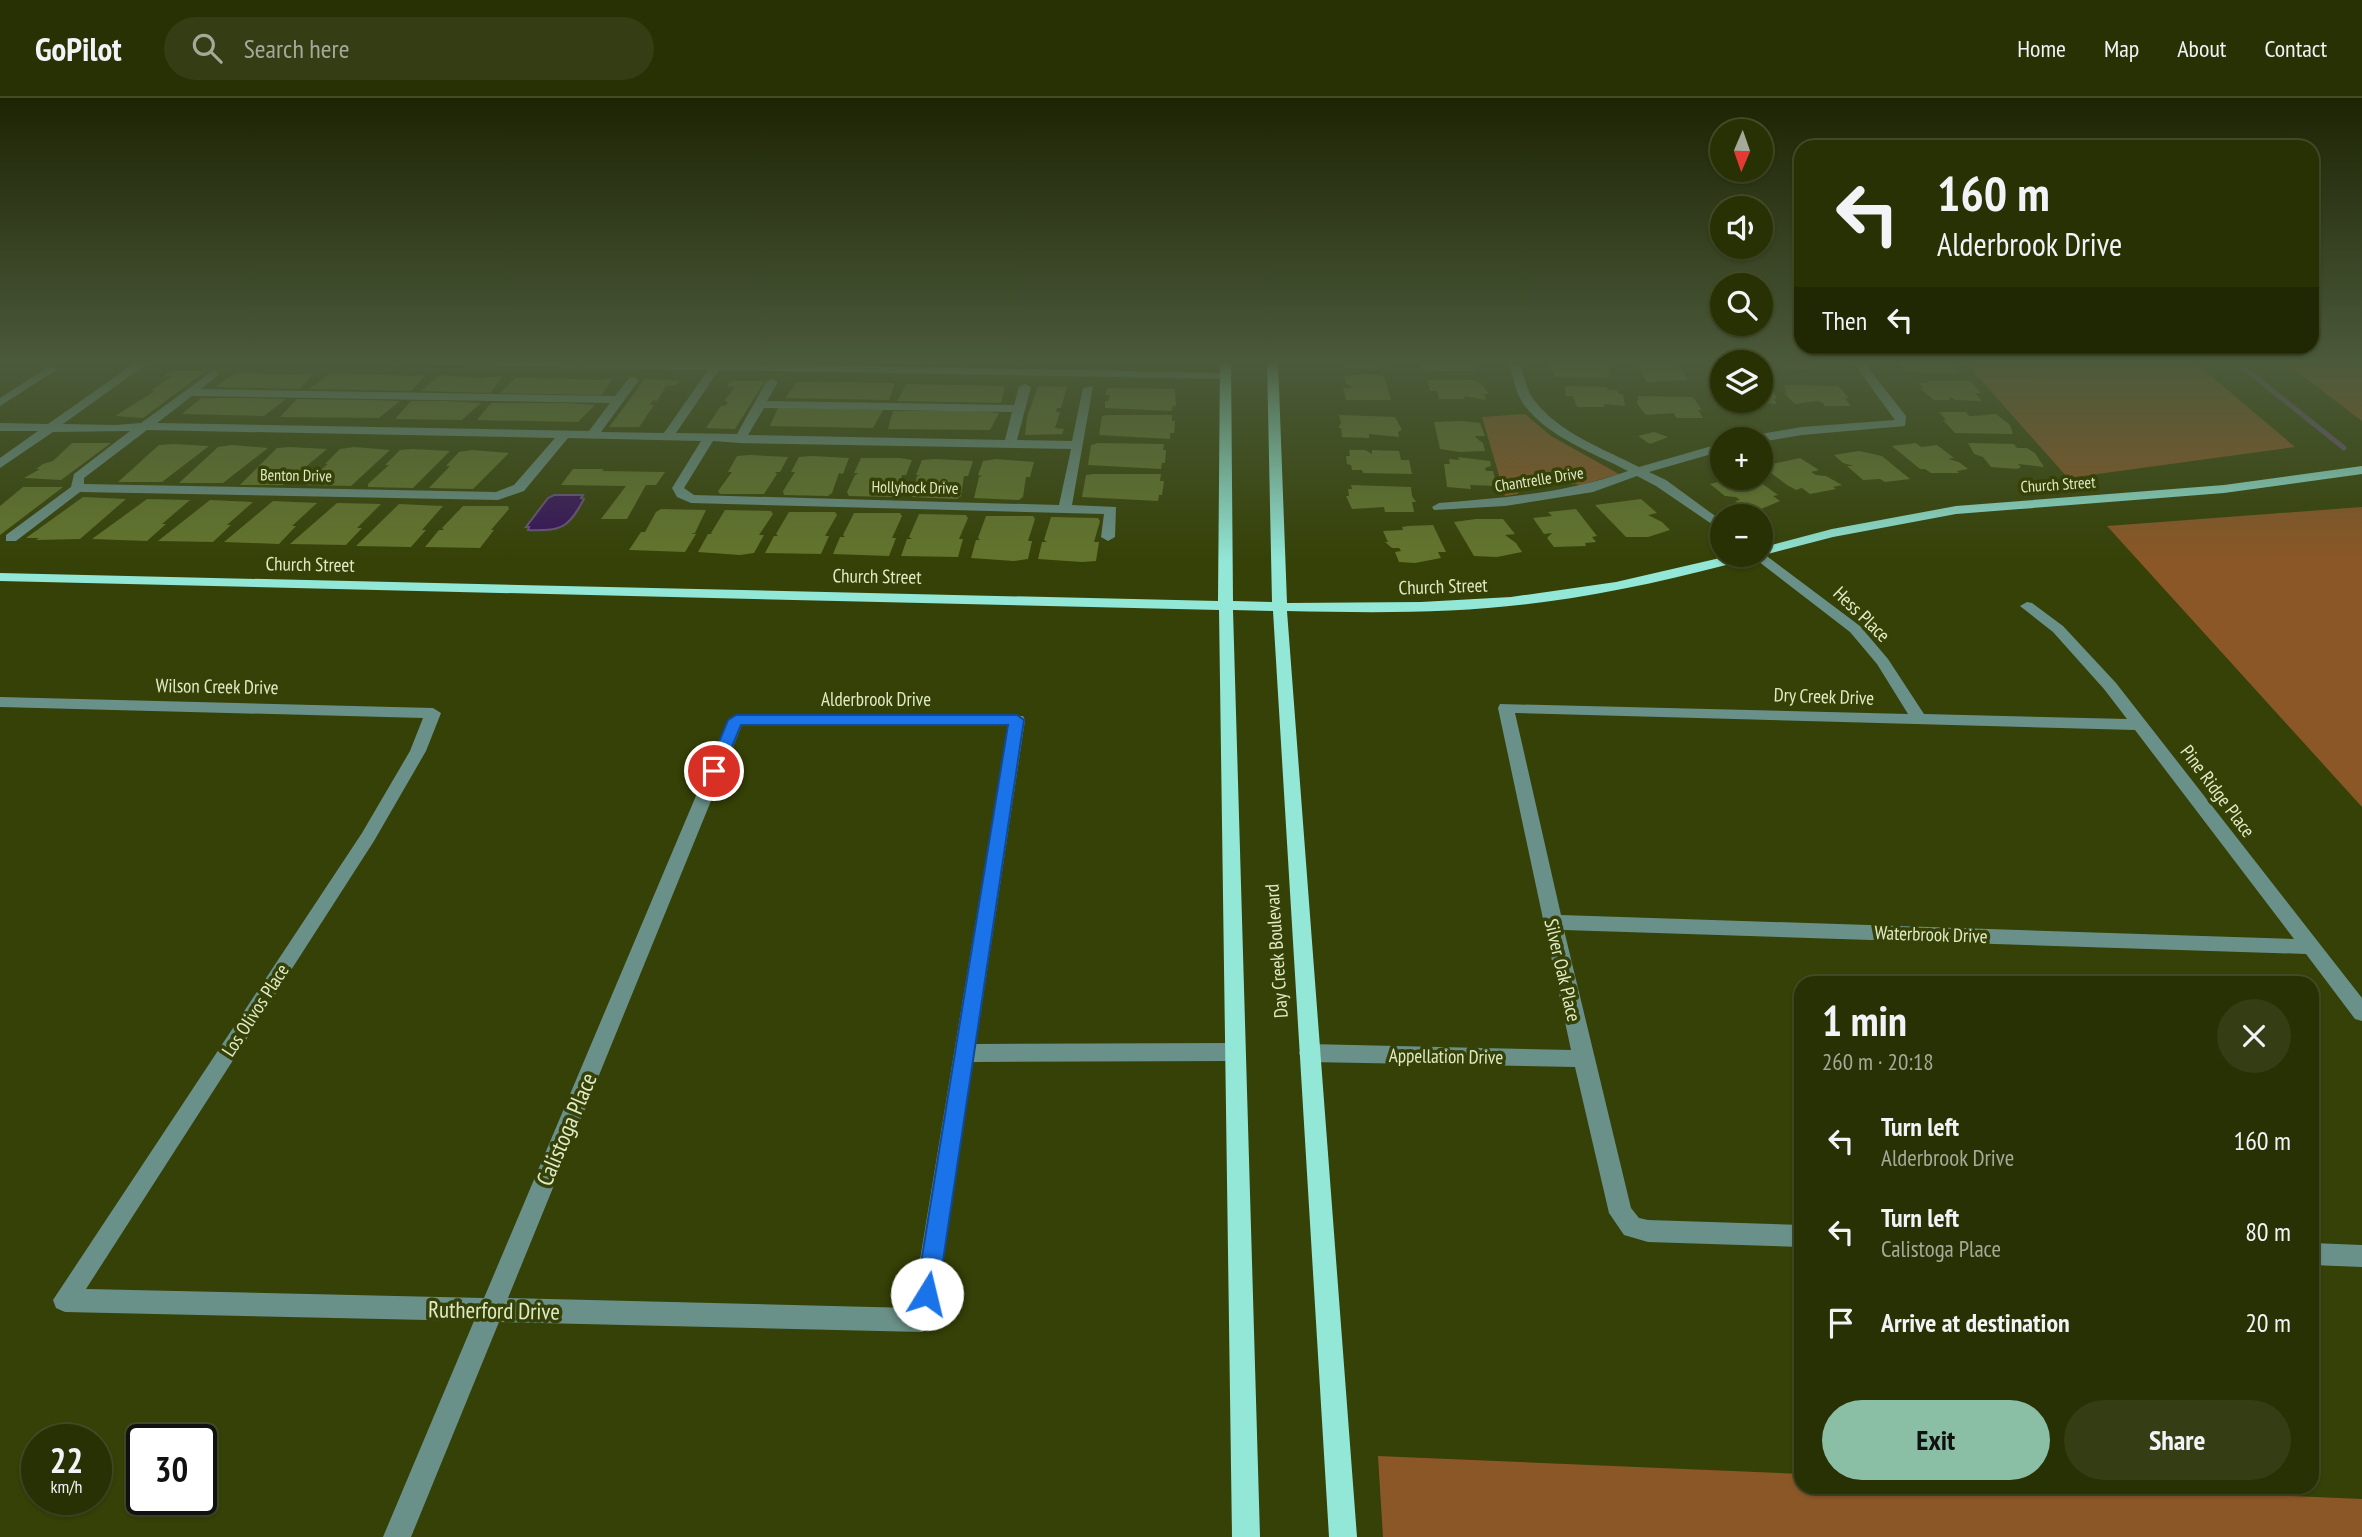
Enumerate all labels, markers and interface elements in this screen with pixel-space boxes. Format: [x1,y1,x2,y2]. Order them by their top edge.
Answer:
search box [164,17,654,80]
text: GoPilot [35,27,122,70]
icon: search [188,29,226,67]
text: Search here [244,32,349,65]
text: Home [2017,33,2066,64]
text: Map [2104,33,2139,64]
text: About [2177,33,2226,64]
text: Contact [2264,33,2327,64]
north arrow [1710,119,1773,182]
map controls [1710,119,1773,567]
text: 160 m [1937,161,2050,225]
icon: left [1822,168,1913,259]
button: sound [1710,196,1773,259]
text: Alderbrook Drive [1937,223,2122,265]
button: search [1710,273,1773,336]
icon: left [1881,301,1919,339]
text: Then [1822,304,1867,337]
button: layers [1710,350,1773,413]
button: + [1710,427,1773,490]
street label: Chantrelle Drive [1493,462,1585,496]
street label: Benton Drive [260,464,332,486]
street label: Church Street [2020,471,2097,497]
street label: Hollyhock Drive [871,476,959,498]
button: − [1710,504,1773,567]
street label: Church Street [265,551,355,577]
street label: Church Street [832,563,922,589]
street label: Church Street [1398,572,1489,600]
street label: Hess Place [1829,581,1896,647]
street label: Wilson Creek Drive [155,673,279,699]
street label: Dry Creek Drive [1773,682,1875,710]
street label: Alderbrook Drive [821,687,931,711]
street label: Pine Ridge Place [2176,740,2261,842]
pin [684,741,744,801]
icon: arrive [695,752,733,790]
street label: Day Creek Boulevard [1259,883,1293,1019]
street label: Silver Oak Place [1539,916,1587,1024]
street label: Waterbrook Drive [1874,920,1988,948]
street label: Los Olivos Place [216,959,294,1061]
text: 1 min [1822,993,1907,1048]
button: close [2217,999,2291,1073]
street label: Appellation Drive [1389,1043,1503,1069]
text: 260 m · 20:18 [1822,1047,1934,1076]
street label: Calistoga Place [529,1068,603,1190]
text: Turn left [1881,1110,1959,1143]
icon: left [1822,1122,1860,1160]
text: 160 m [2233,1124,2291,1157]
text: Alderbrook Drive [1881,1143,2014,1172]
text: Turn left [1881,1201,1959,1234]
icon: left [1822,1213,1860,1251]
text: 80 m [2245,1215,2291,1248]
text: Calistoga Place [1881,1234,2001,1263]
position arrow [890,1257,964,1331]
street label: Rutherford Drive [428,1294,560,1326]
icon: arrive [1822,1304,1860,1342]
text: Arrive at destination [1881,1306,2070,1339]
text: 20 m [2245,1306,2291,1339]
button: Exit [1822,1400,2050,1480]
button: Share [2064,1400,2291,1480]
speed limit sign: 30 [126,1424,217,1515]
text: 22 [50,1437,83,1483]
text: km/h [51,1475,82,1498]

